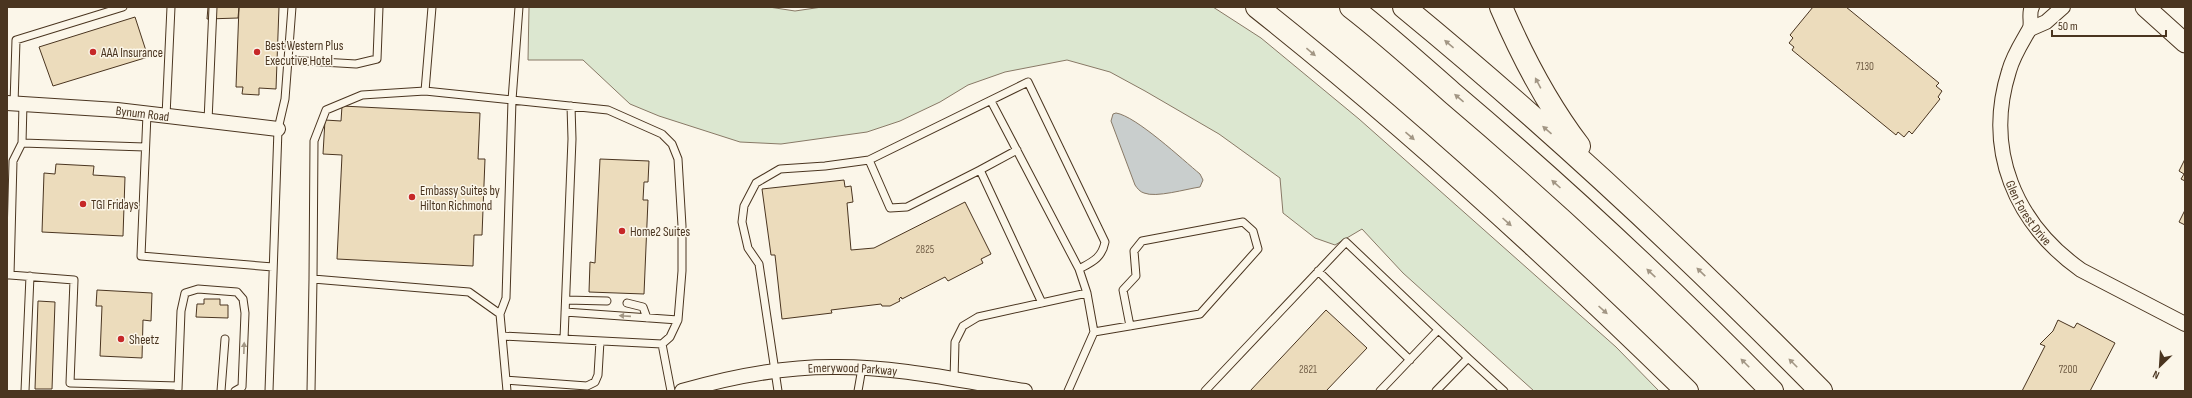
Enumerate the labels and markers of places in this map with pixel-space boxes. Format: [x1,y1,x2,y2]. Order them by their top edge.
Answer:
place label: Best Western Plus Executive Hotel [265,38,344,69]
place label: AAA Insurance [100,45,163,61]
marker: AAA Insurance [88,47,98,57]
marker: Best Western Plus Executive Hotel [252,47,262,57]
place label: Embassy Suites by Hilton Richmond [420,183,500,214]
marker: Embassy Suites by Hilton Richmond [407,192,417,202]
place label: TGI Fridays [91,197,139,213]
marker: TGI Fridays [78,199,88,209]
place label: Home2 Suites [630,224,690,240]
marker: Home2 Suites [617,226,627,236]
place label: Sheetz [129,332,160,348]
marker: Sheetz [116,334,126,344]

